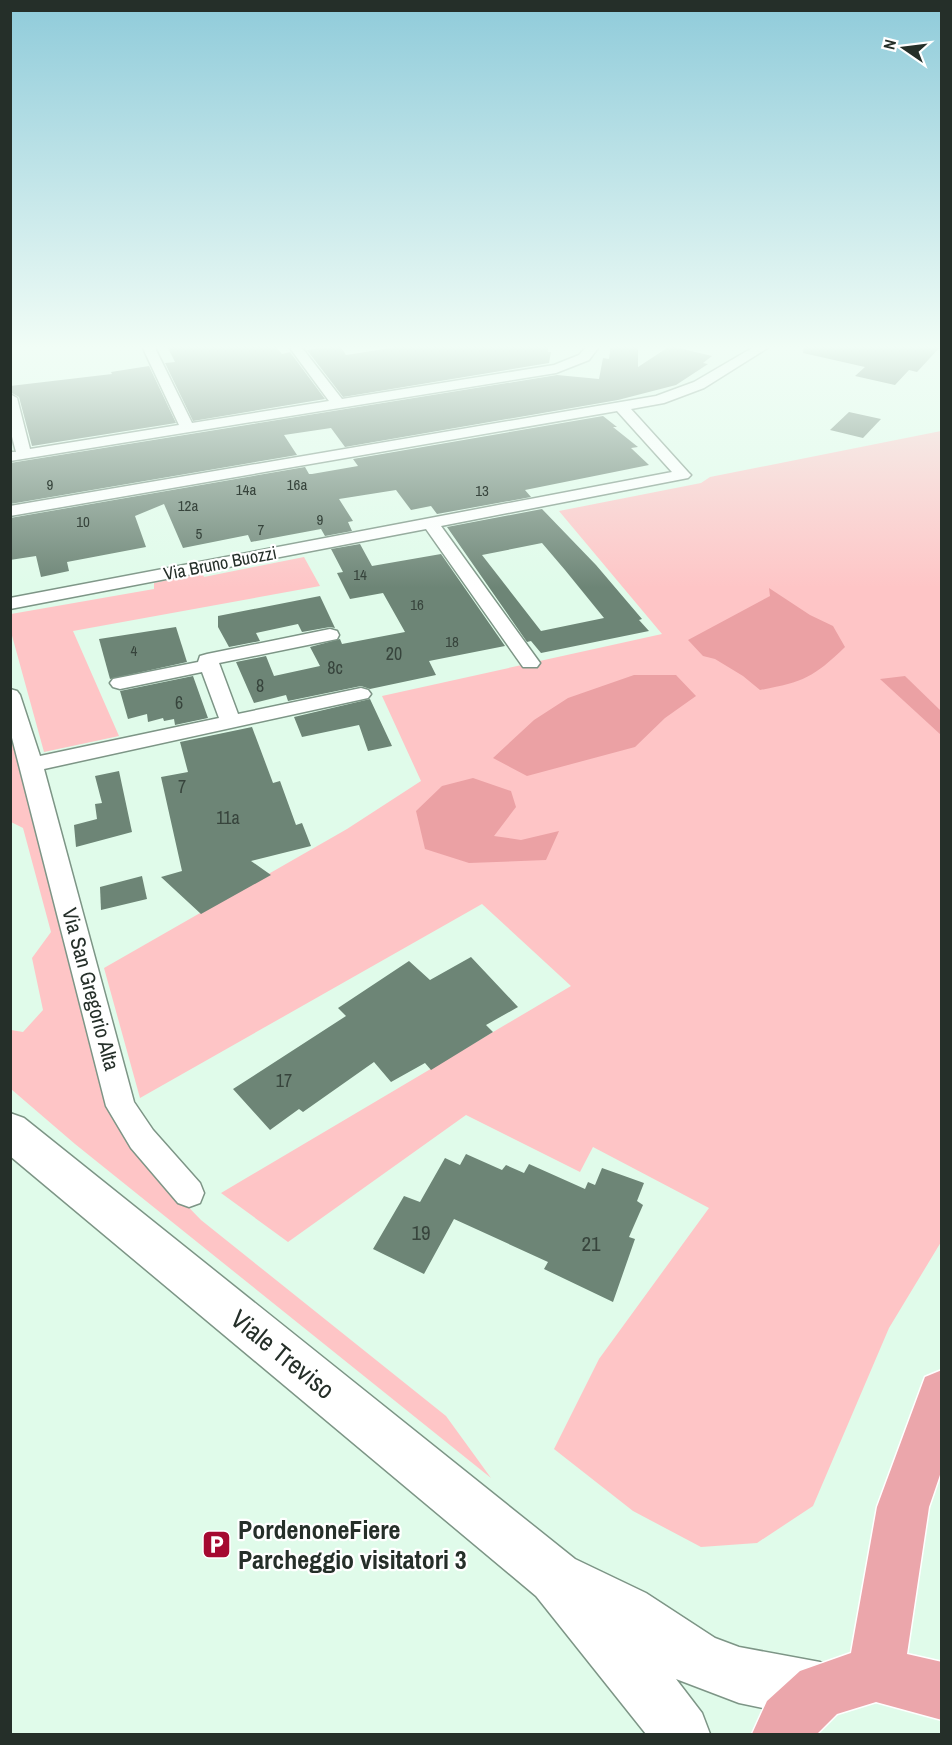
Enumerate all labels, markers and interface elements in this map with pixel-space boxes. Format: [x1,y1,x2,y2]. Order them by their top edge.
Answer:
north arrow [874,18,934,78]
text: N [878,37,901,52]
house number: 9 [47,474,54,495]
house number: 16a [287,474,307,495]
house number: 14a [236,479,256,500]
house number: 13 [475,480,489,501]
house number: 12a [178,495,198,516]
house number: 9 [317,509,324,530]
house number: 10 [76,511,90,532]
house number: 7 [258,519,265,540]
house number: 5 [196,523,203,544]
street label: Via Bruno Buozzi [161,540,279,586]
house number: 14 [353,564,367,585]
house number: 16 [410,594,424,615]
house number: 18 [445,631,459,652]
house number: 4 [131,640,138,661]
house number: 20 [386,641,402,666]
house number: 8c [327,655,343,680]
house number: 8 [256,673,264,698]
house number: 6 [175,690,183,715]
house number: 7 [178,774,186,799]
house number: 11a [216,805,240,830]
street label: Via San Gregorio Alta [55,904,127,1074]
house number: 17 [276,1068,292,1093]
house number: 19 [411,1218,431,1247]
house number: 21 [581,1229,601,1258]
street label: Viale Treviso [224,1301,342,1407]
place label: PordenoneFiere Parcheggio visitatori 3 [238,1512,467,1577]
parking icon: PordenoneFiere Parcheggio visitatori 3 [201,1528,233,1560]

